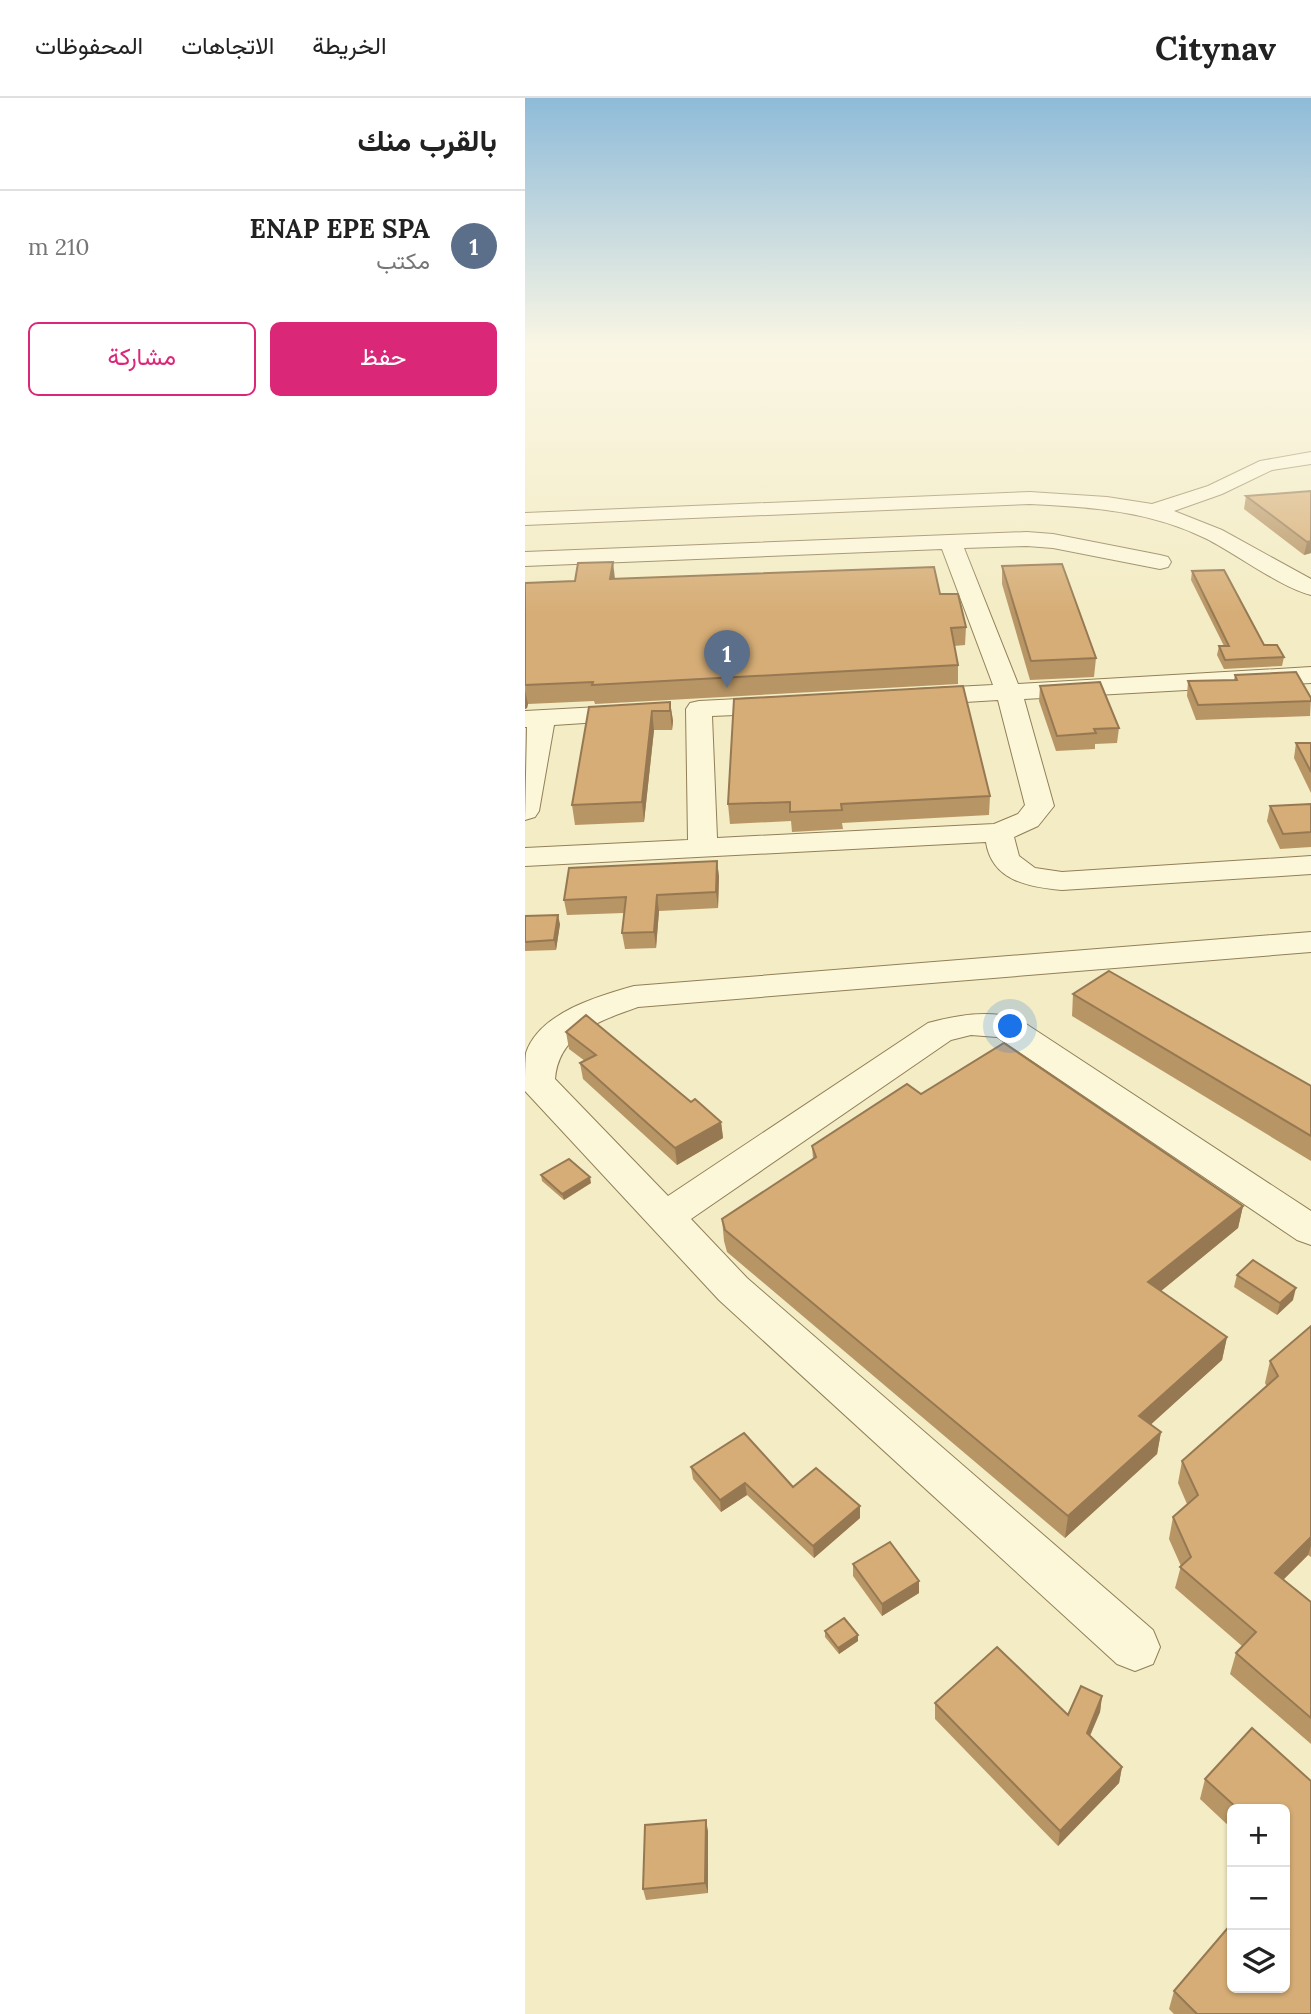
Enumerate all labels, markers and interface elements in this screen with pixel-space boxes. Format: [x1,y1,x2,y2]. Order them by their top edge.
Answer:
text: Citynav [1155,27,1276,69]
text: المحفوظات [35,30,143,61]
text: الاتجاهات [181,30,274,61]
text: الخريطة [312,30,387,61]
text: بالقرب منك [357,121,497,159]
text: ENAP EPE SPA [249,212,430,245]
text: 210 m [28,232,90,261]
text: 1 [469,232,479,261]
text: مكتب [376,246,430,275]
button: مشاركة [28,322,256,396]
button: حفظ [270,322,497,396]
pin: 1 [704,630,750,688]
your location [993,1009,1027,1043]
map controls [1227,1804,1290,1993]
button: + [1227,1804,1290,1867]
button: − [1227,1867,1290,1930]
button: layers [1227,1930,1290,1993]

